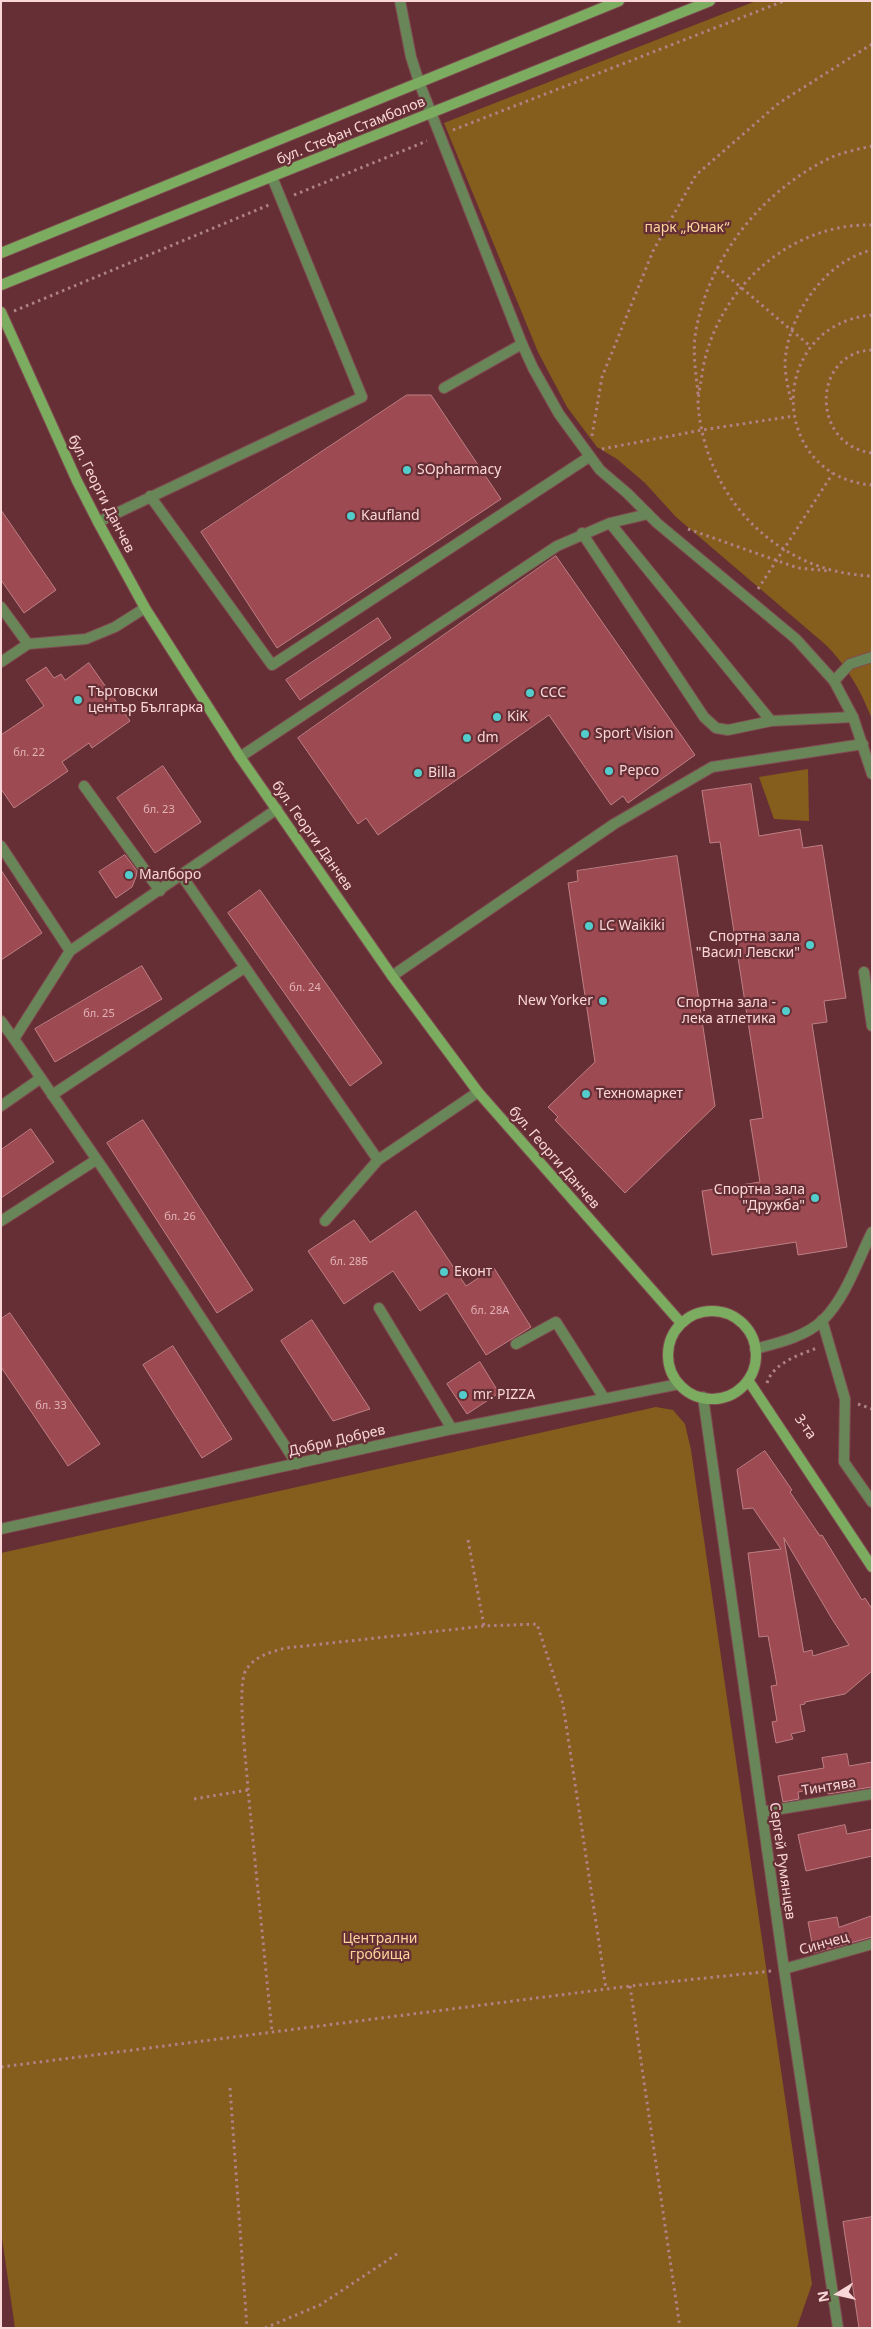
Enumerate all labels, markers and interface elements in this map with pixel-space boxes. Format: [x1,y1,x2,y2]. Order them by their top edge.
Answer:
street label: бул. Стефан Стамболов [274,94,428,168]
park label: парк „Юнак“ [645,220,729,236]
street label: бул. Георги Данчев [64,432,138,556]
place label: SOpharmacy [417,462,501,478]
marker: SOpharmacy [401,464,413,476]
place label: Kaufland [361,508,420,524]
marker: Kaufland [345,510,357,522]
place label: Търговски център Българка [88,684,203,716]
place label: CCC [540,685,566,701]
marker: CCC [524,687,536,699]
marker: Търговски център Българка [72,694,84,706]
place label: KiK [507,709,528,725]
marker: KiK [491,711,503,723]
place label: Sport Vision [595,726,674,742]
marker: Sport Vision [579,728,591,740]
place label: dm [477,730,499,746]
marker: dm [461,732,473,744]
house number: бл. 22 [13,746,45,760]
place label: Pepco [619,763,659,779]
place label: Billa [428,765,456,781]
marker: Pepco [603,765,615,777]
marker: Billa [412,767,424,779]
street label: бул. Георги Данчев [268,778,356,894]
house number: бл. 23 [143,803,175,817]
place label: Малборо [139,867,201,883]
marker: Малборо [123,869,135,881]
place label: LC Waikiki [599,918,665,934]
marker: LC Waikiki [583,920,595,932]
place label: Спортна зала "Васил Левски" [696,929,800,962]
marker: Спортна зала "Васил Левски" [804,939,816,951]
house number: бл. 24 [289,981,321,995]
place label: New Yorker [517,993,593,1009]
marker: New Yorker [597,995,609,1007]
place label: Спортна зала - лека атлетика [677,995,776,1028]
marker: Спортна зала - лека атлетика [780,1005,792,1017]
house number: бл. 25 [83,1007,115,1021]
place label: Техномаркет [596,1086,683,1102]
marker: Техномаркет [580,1088,592,1100]
street label: бул. Георги Данчев [505,1103,603,1213]
place label: Спортна зала "Дружба" [714,1182,805,1214]
marker: Спортна зала "Дружба" [809,1192,821,1204]
house number: бл. 26 [164,1210,196,1224]
house number: бл. 28Б [330,1255,368,1269]
place label: Еконт [454,1264,492,1280]
marker: Еконт [438,1266,450,1278]
house number: бл. 28А [471,1304,509,1318]
place label: mr. PIZZA [473,1387,535,1403]
marker: mr. PIZZA [457,1389,469,1401]
house number: бл. 33 [35,1399,67,1413]
street label: 3-та [791,1411,819,1443]
street label: Добри Добрев [287,1422,387,1460]
street label: Тинтява [801,1774,857,1800]
street label: Сергей Румянцев [765,1801,799,1921]
street label: Синчец [797,1929,851,1959]
park label: Централни гробища [343,1931,417,1964]
north arrow [813,2269,863,2319]
text: N [812,2289,833,2304]

